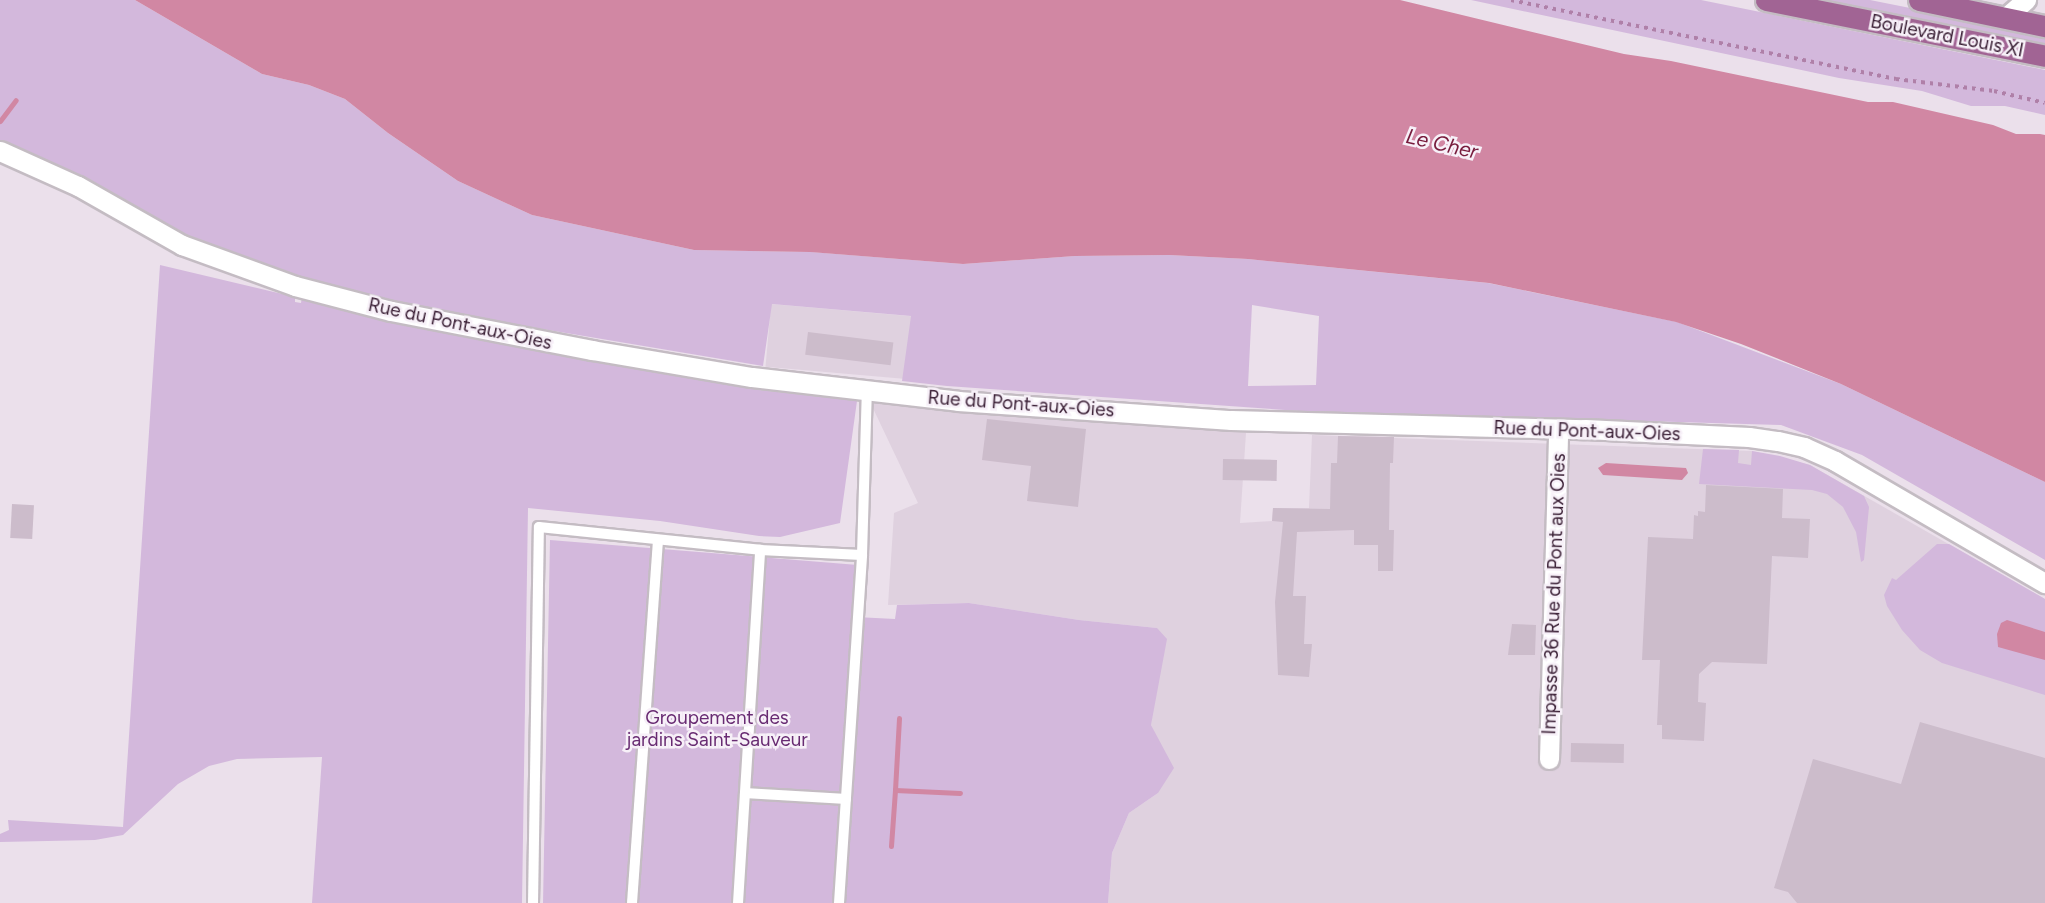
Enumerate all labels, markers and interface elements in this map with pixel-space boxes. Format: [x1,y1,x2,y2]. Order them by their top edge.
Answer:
street label: Boulevard Louis XI [1869,10,2025,62]
water label: Le Cher [1404,124,1480,164]
street label: Rue du Pont-aux-Oies [366,293,554,355]
street label: Rue du Pont-aux-Oies [927,386,1115,422]
street label: Rue du Pont-aux-Oies [1493,416,1681,446]
street label: Impasse 36 Rue du Pont aux Oies [1538,453,1570,735]
park label: Groupement des jardins Saint-Sauveur [626,707,808,751]

